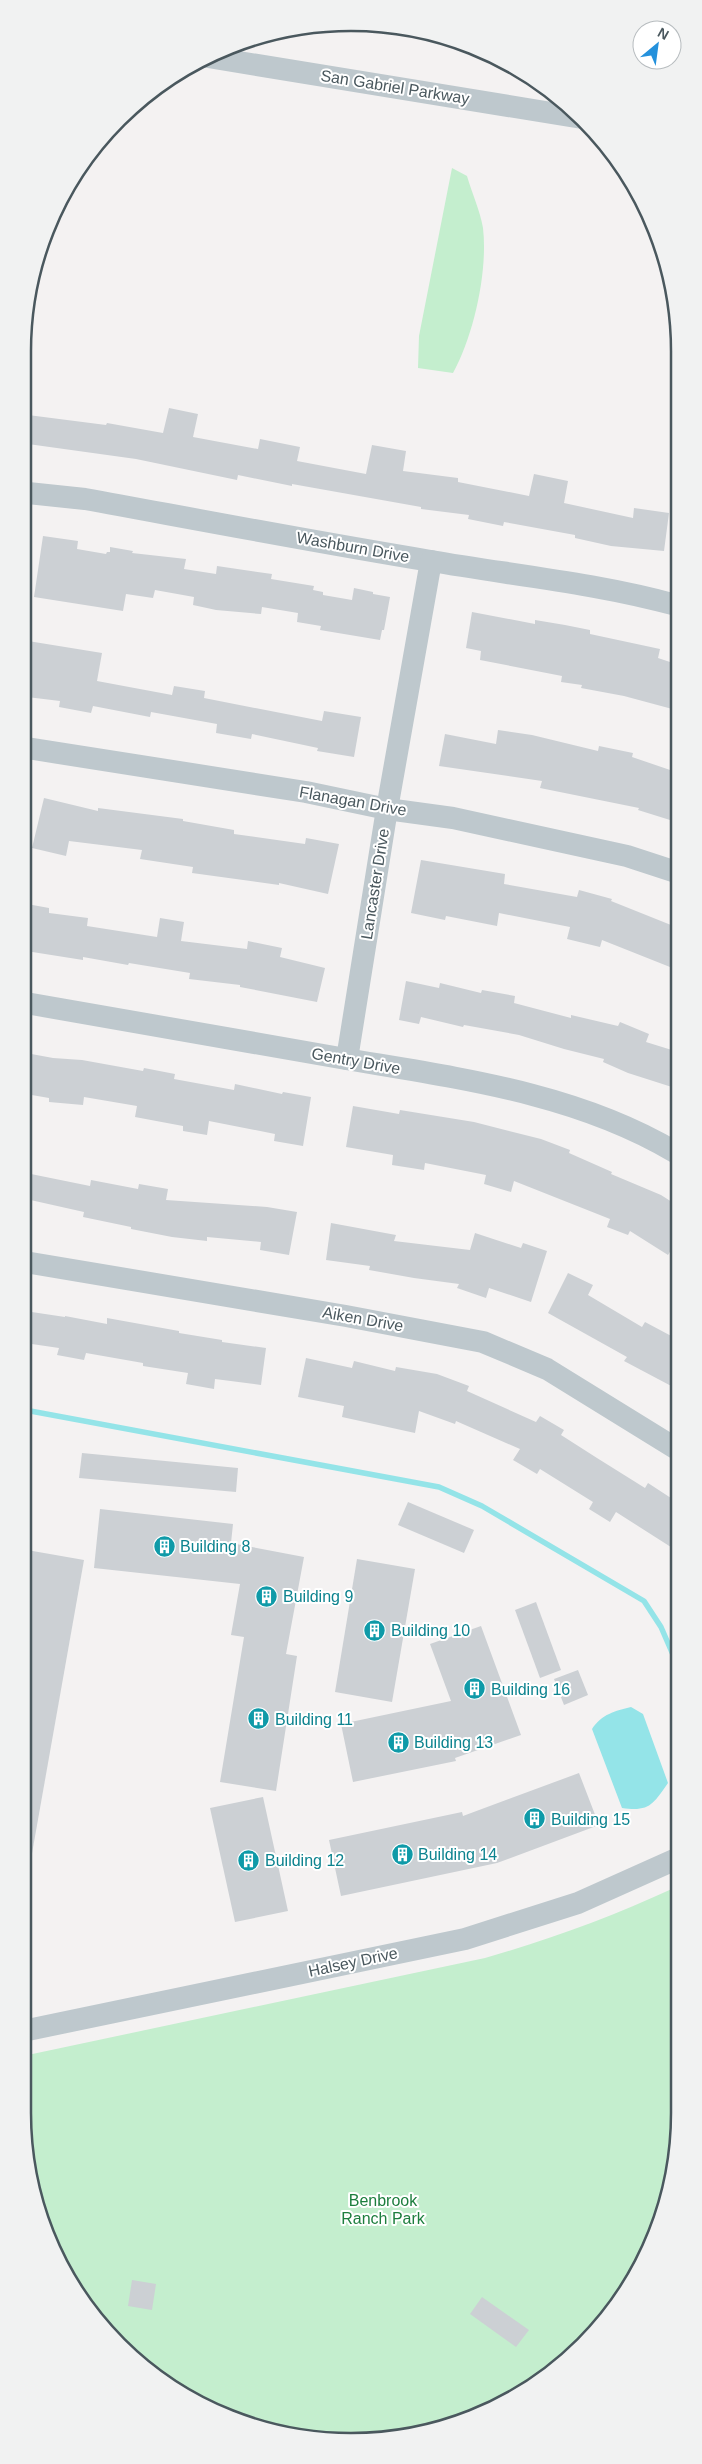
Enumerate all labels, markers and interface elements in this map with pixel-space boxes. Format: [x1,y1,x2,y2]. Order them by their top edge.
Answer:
north arrow [632,20,682,70]
text: N [655,24,672,43]
street label: San Gabriel Parkway [319,67,471,107]
street label: Washburn Drive [295,529,411,565]
street label: Flanagan Drive [298,783,408,819]
street label: Lancaster Drive [358,827,392,941]
street label: Gentry Drive [310,1045,402,1077]
street label: Aiken Drive [321,1304,405,1334]
building icon: Building 8 [152,1534,176,1558]
place label: Building 8 [180,1538,250,1555]
building icon: Building 9 [255,1584,279,1608]
place label: Building 9 [283,1588,353,1605]
building icon: Building 10 [363,1618,387,1642]
place label: Building 10 [391,1622,470,1639]
building icon: Building 16 [463,1677,487,1701]
place label: Building 16 [491,1681,570,1698]
building icon: Building 11 [247,1707,271,1731]
place label: Building 11 [275,1711,353,1728]
building icon: Building 13 [386,1730,410,1754]
place label: Building 13 [414,1734,493,1751]
building icon: Building 15 [523,1807,547,1831]
place label: Building 15 [551,1811,630,1828]
building icon: Building 14 [390,1842,414,1866]
place label: Building 14 [418,1846,497,1863]
building icon: Building 12 [237,1848,261,1872]
place label: Building 12 [265,1852,344,1869]
street label: Halsey Drive [307,1944,399,1980]
park label: Benbrook Ranch Park [341,2192,426,2227]

